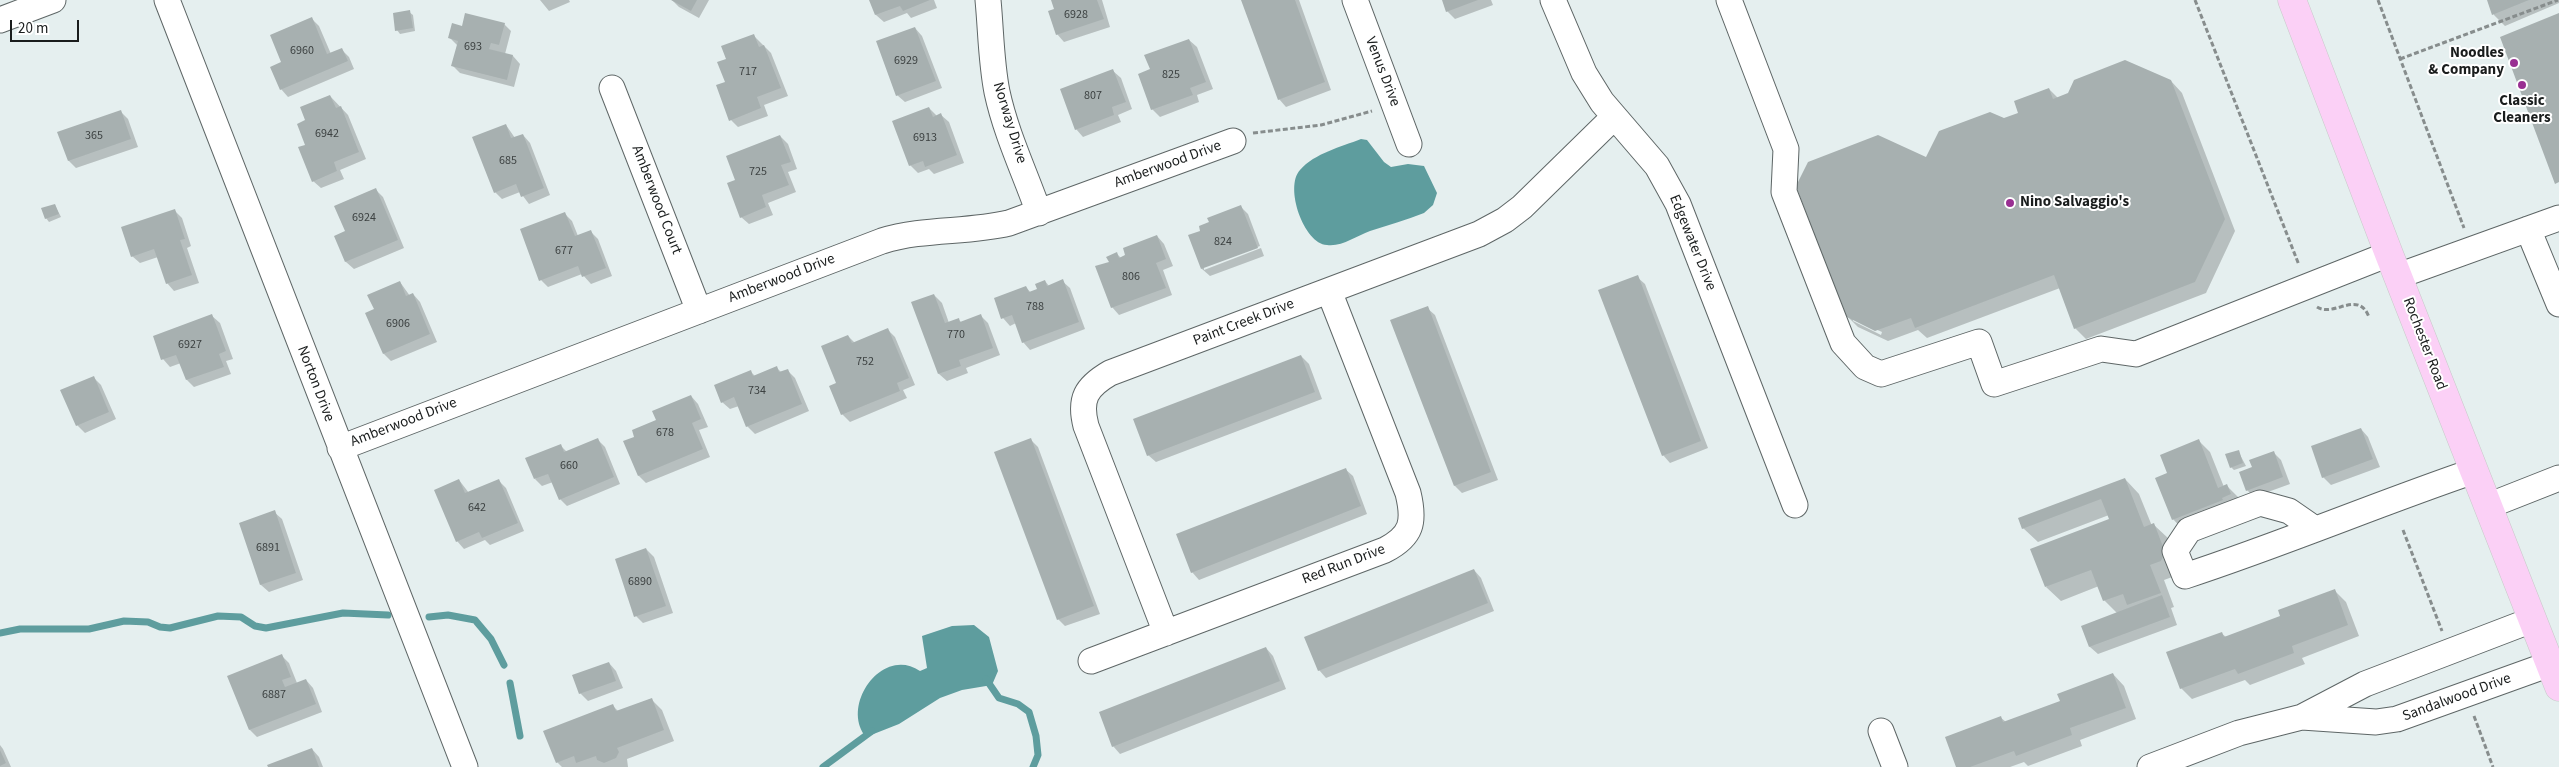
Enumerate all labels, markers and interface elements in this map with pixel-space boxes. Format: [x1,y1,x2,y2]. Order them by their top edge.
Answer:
house number: 6928 [1064,8,1088,22]
scale bar [12,10,81,42]
text: 20 m [18,18,48,39]
street label: Venus Drive [1360,35,1404,109]
house number: 693 [464,40,482,54]
house number: 6960 [290,44,314,58]
place label: Noodles & Company [2428,45,2504,80]
house number: 6929 [894,54,918,68]
marker: Noodles & Company [2508,57,2520,69]
house number: 717 [739,65,757,79]
house number: 825 [1162,68,1180,82]
marker: Classic Cleaners [2516,79,2528,91]
street label: Norway Drive [988,80,1030,166]
house number: 807 [1084,89,1102,103]
place label: Classic Cleaners [2493,93,2551,128]
house number: 6942 [315,127,339,141]
house number: 365 [85,129,103,143]
house number: 6913 [913,131,937,145]
street label: Amberwood Drive [1112,137,1224,193]
street label: Amberwood Court [627,143,685,257]
house number: 685 [499,154,517,168]
house number: 725 [749,165,767,179]
street label: Edgewater Drive [1665,192,1719,294]
place label: Nino Salvaggio's [2020,194,2129,212]
marker: Nino Salvaggio's [2004,197,2016,209]
house number: 6924 [352,211,376,225]
house number: 824 [1214,235,1232,249]
house number: 677 [555,244,573,258]
street label: Amberwood Drive [726,250,838,308]
house number: 806 [1122,270,1140,284]
street label: Paint Creek Drive [1191,295,1297,351]
street label: Rochester Road [2398,295,2450,393]
house number: 788 [1026,300,1044,314]
house number: 6906 [386,317,410,331]
house number: 770 [947,328,965,342]
house number: 6927 [178,338,202,352]
street label: Norton Drive [292,344,338,424]
house number: 752 [856,355,874,369]
house number: 734 [748,384,766,398]
street label: Amberwood Drive [348,394,460,452]
house number: 678 [656,426,674,440]
house number: 660 [560,459,578,473]
house number: 642 [468,501,486,515]
house number: 6891 [256,541,280,555]
street label: Red Run Drive [1300,541,1388,589]
house number: 6890 [628,575,652,589]
street label: Sandalwood Drive [2400,670,2514,726]
house number: 6887 [262,688,286,702]

